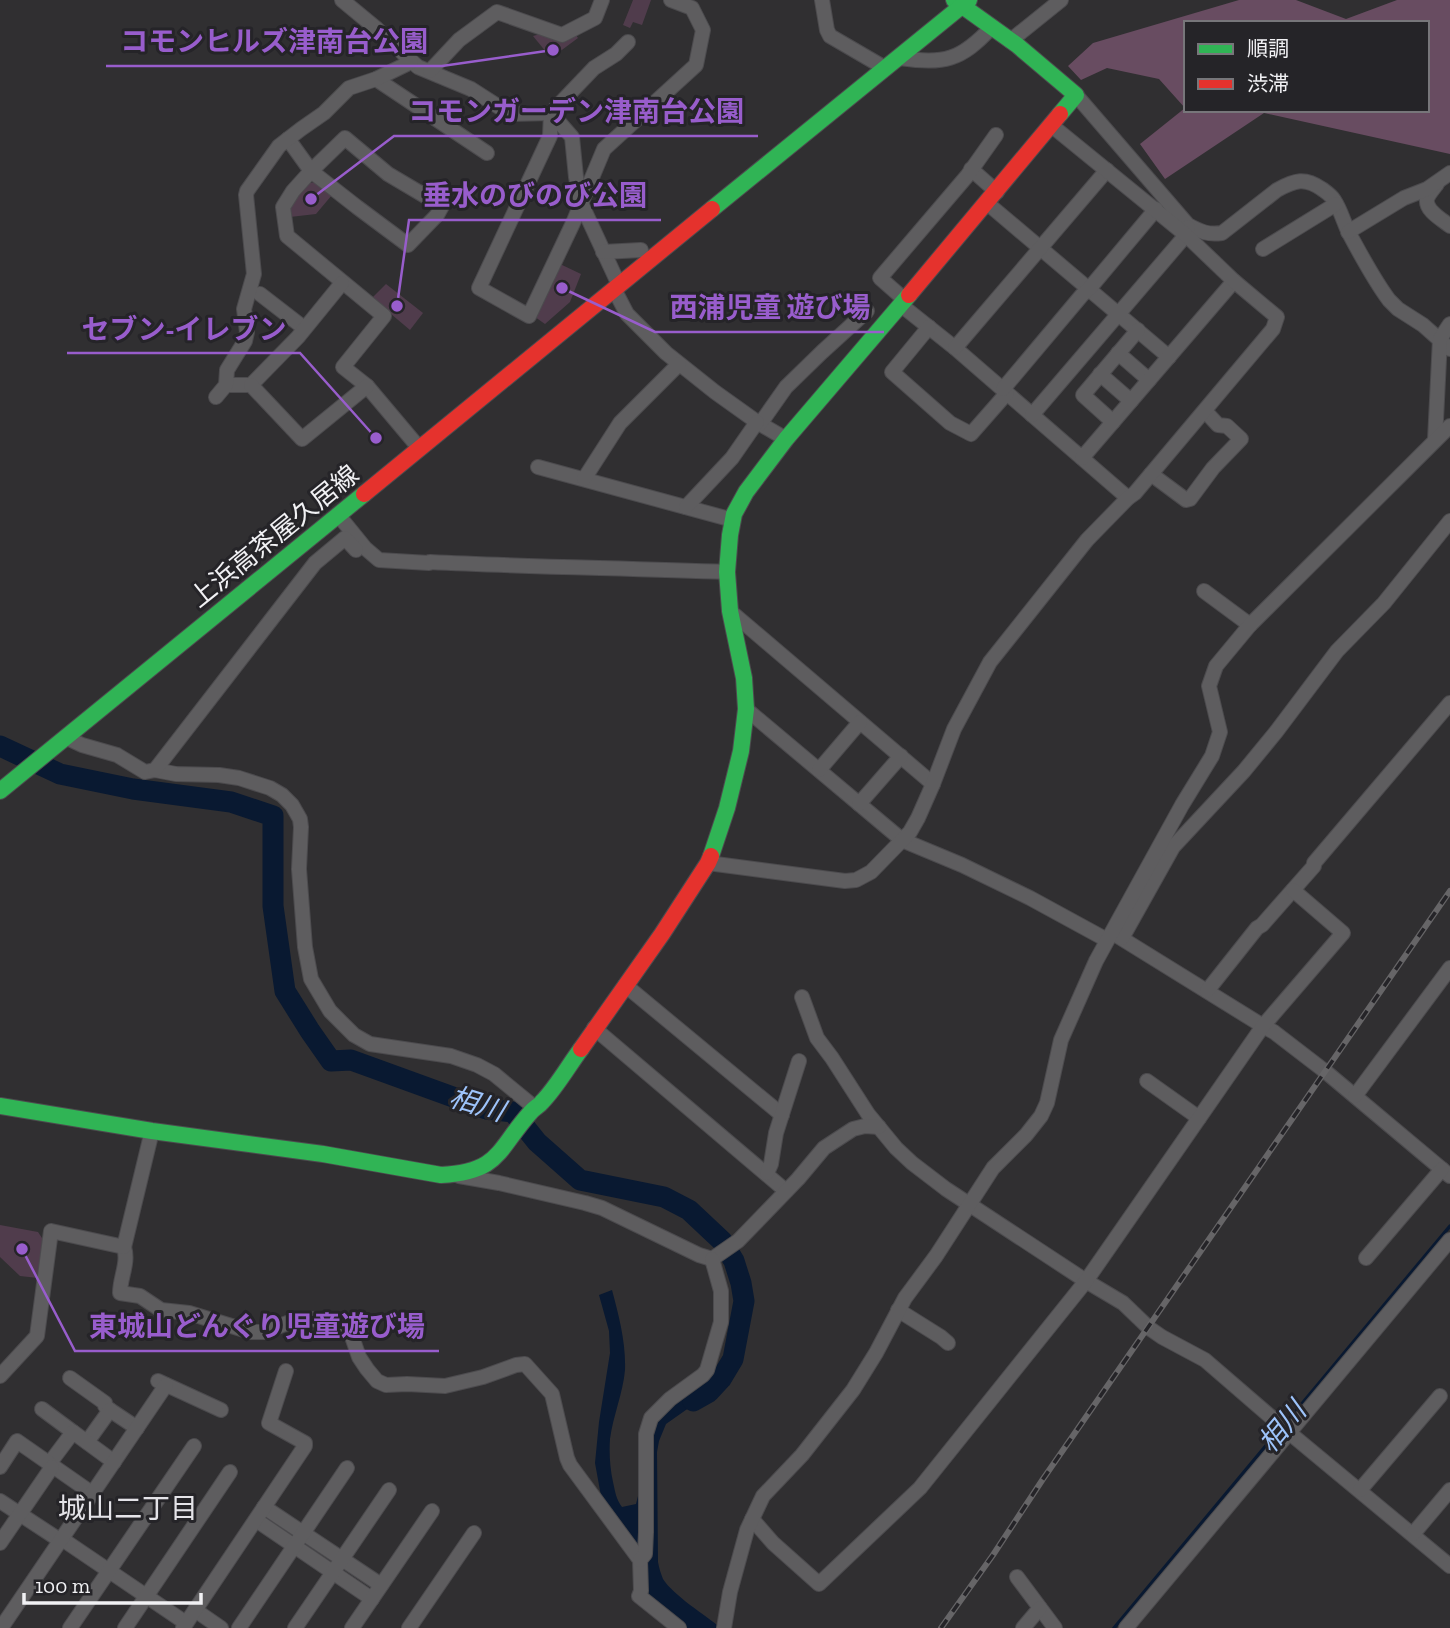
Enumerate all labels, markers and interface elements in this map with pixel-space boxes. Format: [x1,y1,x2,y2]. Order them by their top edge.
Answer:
callout: コモンヒルズ津南台公園 [106,17,442,66]
legend [1184,21,1429,112]
text: コモンヒルズ津南台公園 [120,25,428,58]
text: 順調 [1247,36,1289,61]
text: 渋滞 [1247,71,1289,96]
callout: コモンガーデン津南台公園 [394,87,758,136]
text: コモンガーデン津南台公園 [408,95,744,128]
callout: 垂水のびのび公園 [409,171,661,220]
text: 垂水のびのび公園 [423,179,647,212]
callout: 西浦児童 遊び場 [655,283,884,332]
text: 西浦児童 遊び場 [669,291,871,324]
callout: セブン-イレブン [67,304,300,353]
text: セブン-イレブン [82,313,287,346]
street label: 上浜高茶屋久居線 [183,458,365,614]
water label: 相川 [445,1080,511,1129]
callout: 東城山どんぐり児童遊び場 [75,1302,439,1351]
text: 東城山どんぐり児童遊び場 [89,1310,425,1343]
water label: 相川 [1251,1393,1315,1459]
district label: 城山二丁目 [58,1492,198,1525]
scale bar [24,1562,201,1606]
text: 100 m [35,1573,90,1598]

